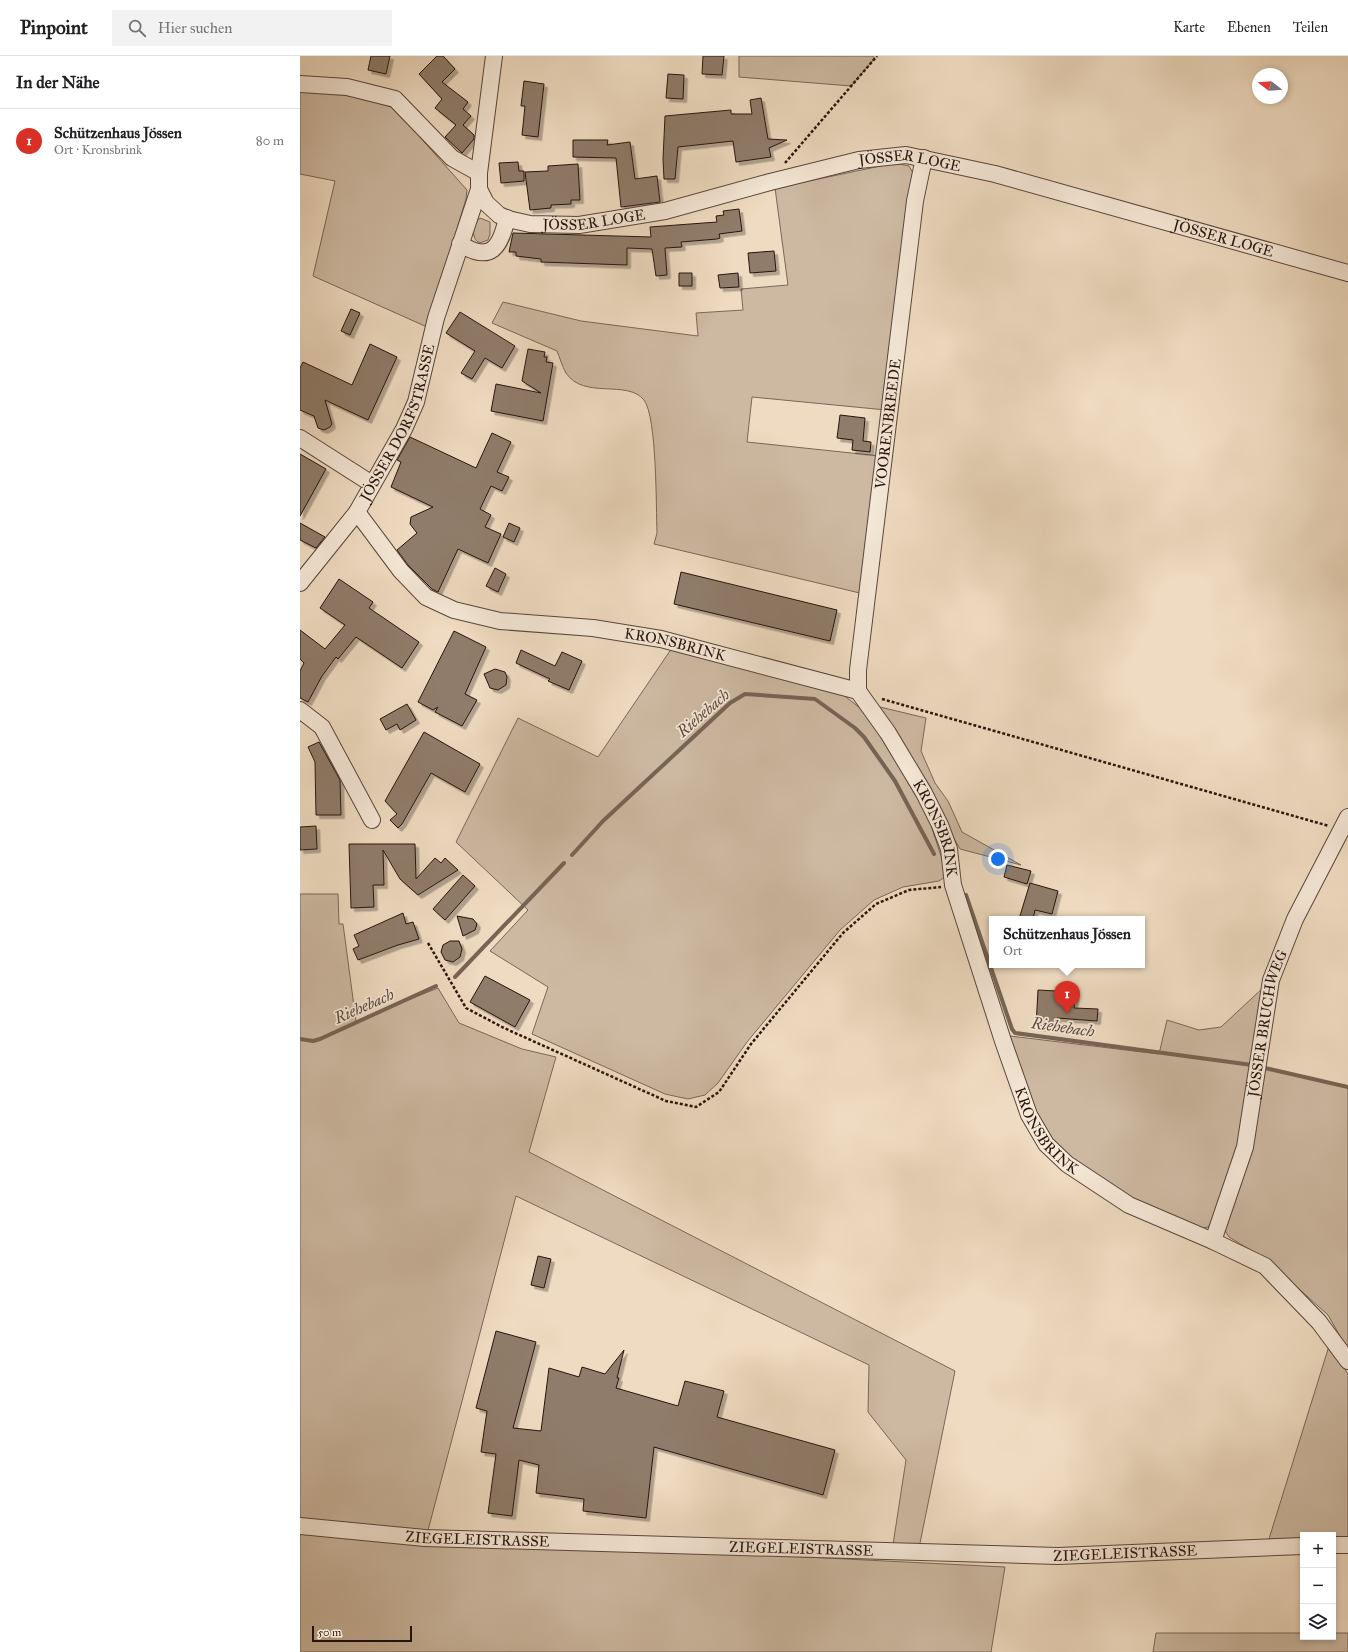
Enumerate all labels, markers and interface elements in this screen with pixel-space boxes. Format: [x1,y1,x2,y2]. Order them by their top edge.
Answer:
search box [112,10,392,46]
text: Pinpoint [20,16,88,39]
icon: search [126,17,148,39]
text: Hier suchen [158,19,232,37]
text: Karte [1173,19,1205,36]
text: Ebenen [1227,19,1271,36]
text: Teilen [1293,19,1328,36]
north arrow [1252,68,1288,104]
text: In der Nähe [16,72,100,93]
text: Schützenhaus Jössen [54,124,182,142]
text: 1 [26,133,32,149]
text: 80 m [256,133,284,149]
text: Ort · Kronsbrink [54,142,142,158]
street label: JÖSSER LOGE [856,146,963,176]
street label: JÖSSER LOGE [540,205,647,234]
street label: JÖSSER LOGE [1169,215,1276,261]
street label: JÖSSER DORFSTRASSE [355,342,439,507]
street label: VOORENBREEDE [871,357,905,491]
street label: KRONSBRINK [623,624,728,665]
water label: Riehebach [672,685,733,742]
street label: KRONSBRINK [909,776,961,878]
your location [988,849,1008,869]
popup [989,916,1145,968]
text: Schützenhaus Jössen [1003,925,1131,943]
text: Ort [1003,943,1022,959]
street label: JÖSSER BRUCHWEG [1244,947,1291,1100]
pin: 1 [1054,981,1080,1014]
water label: Riehebach [330,984,397,1028]
water label: Riehebach [1029,1013,1096,1041]
street label: KRONSBRINK [1011,1085,1082,1178]
street label: ZIEGELEISTRASSE [405,1527,550,1551]
map controls [1300,1532,1336,1640]
button: + [1300,1532,1336,1568]
street label: ZIEGELEISTRASSE [729,1538,874,1560]
street label: ZIEGELEISTRASSE [1053,1541,1198,1565]
button: − [1300,1568,1336,1604]
button: layers [1300,1604,1336,1640]
scale bar [312,1624,412,1643]
text: 50 m [318,1626,341,1639]

